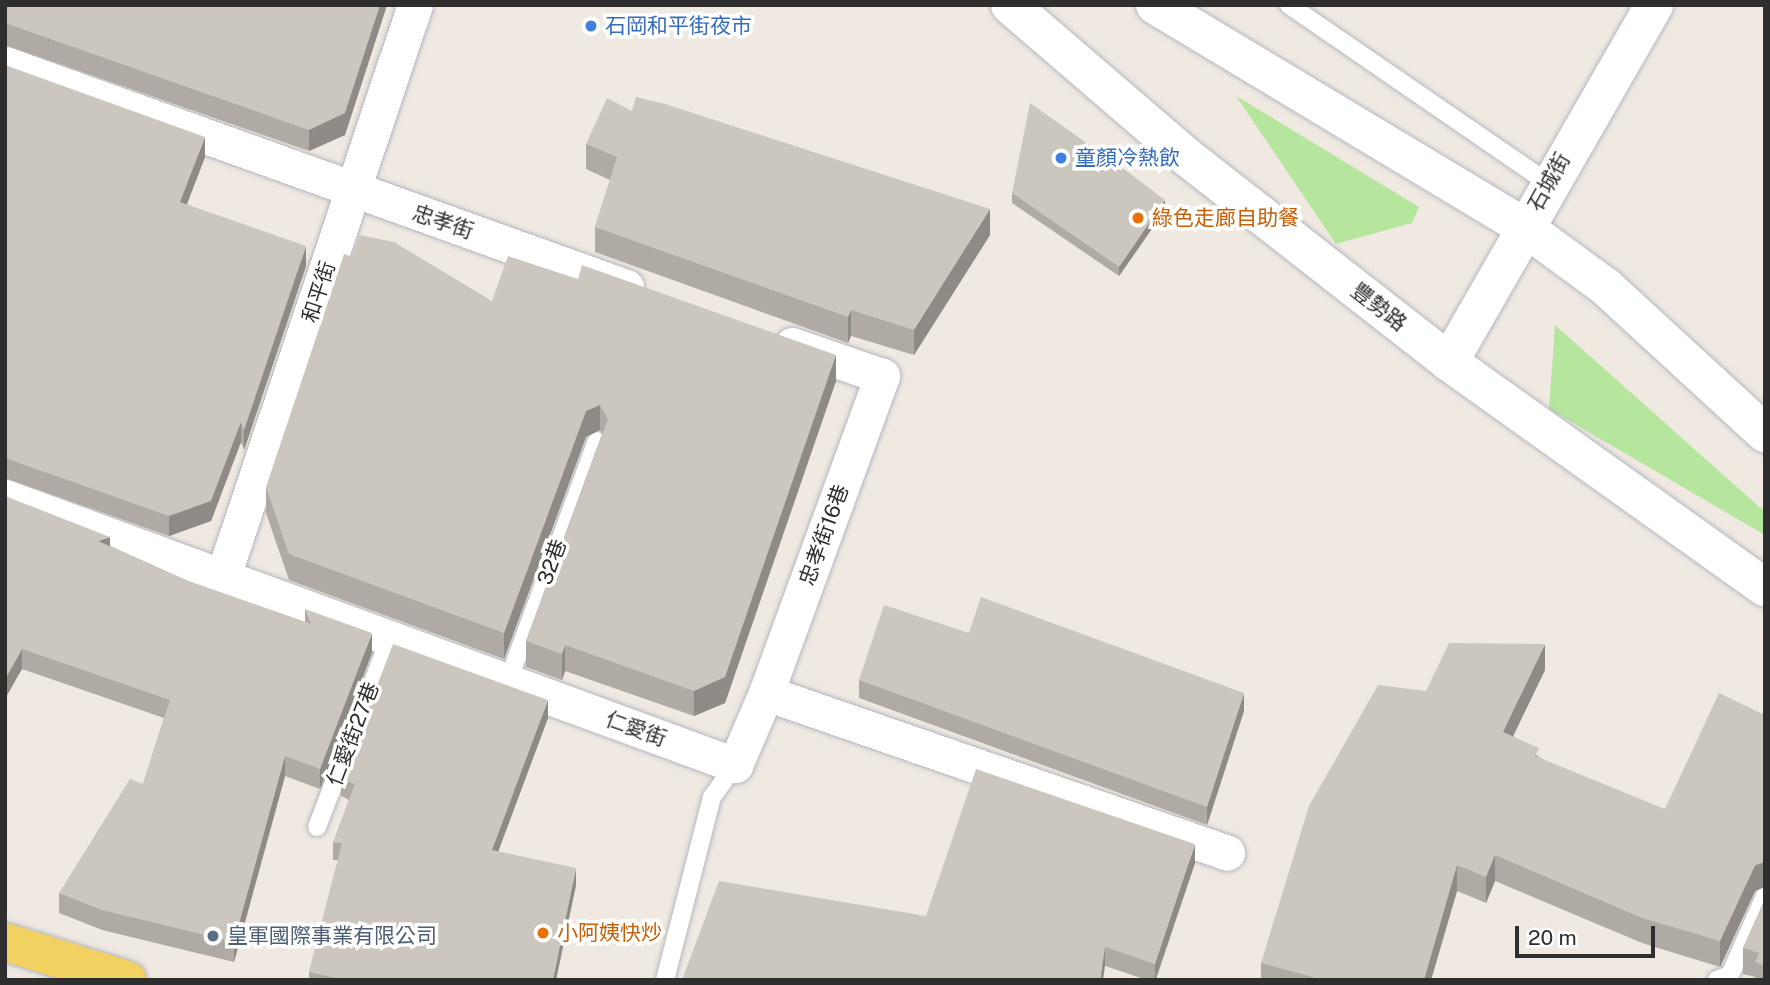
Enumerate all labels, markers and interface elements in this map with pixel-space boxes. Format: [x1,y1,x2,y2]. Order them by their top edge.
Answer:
place label: 石岡和平街夜市 [605,13,752,39]
marker: 石岡和平街夜市 [583,18,599,34]
place label: 童顏冷熱飲 [1075,145,1180,171]
street label: 石城街 [1523,148,1575,216]
marker: 童顏冷熱飲 [1053,150,1069,166]
street label: 忠孝街 [409,200,477,244]
place label: 綠色走廊自助餐 [1152,205,1299,231]
marker: 綠色走廊自助餐 [1130,210,1146,226]
street label: 和平街 [297,258,341,326]
street label: 豐勢路 [1346,278,1412,336]
street label: 忠孝街16巷 [794,481,854,589]
street label: 32巷 [532,536,572,588]
street label: 仁愛街27巷 [322,679,384,789]
street label: 仁愛街 [602,706,670,752]
scale bar [1518,912,1658,956]
place label: 小阿姨快炒 [557,920,662,946]
place label: 皇軍國際事業有限公司 [227,923,437,949]
marker: 小阿姨快炒 [535,925,551,941]
text: 20 m [1528,925,1577,950]
marker: 皇軍國際事業有限公司 [205,928,221,944]

